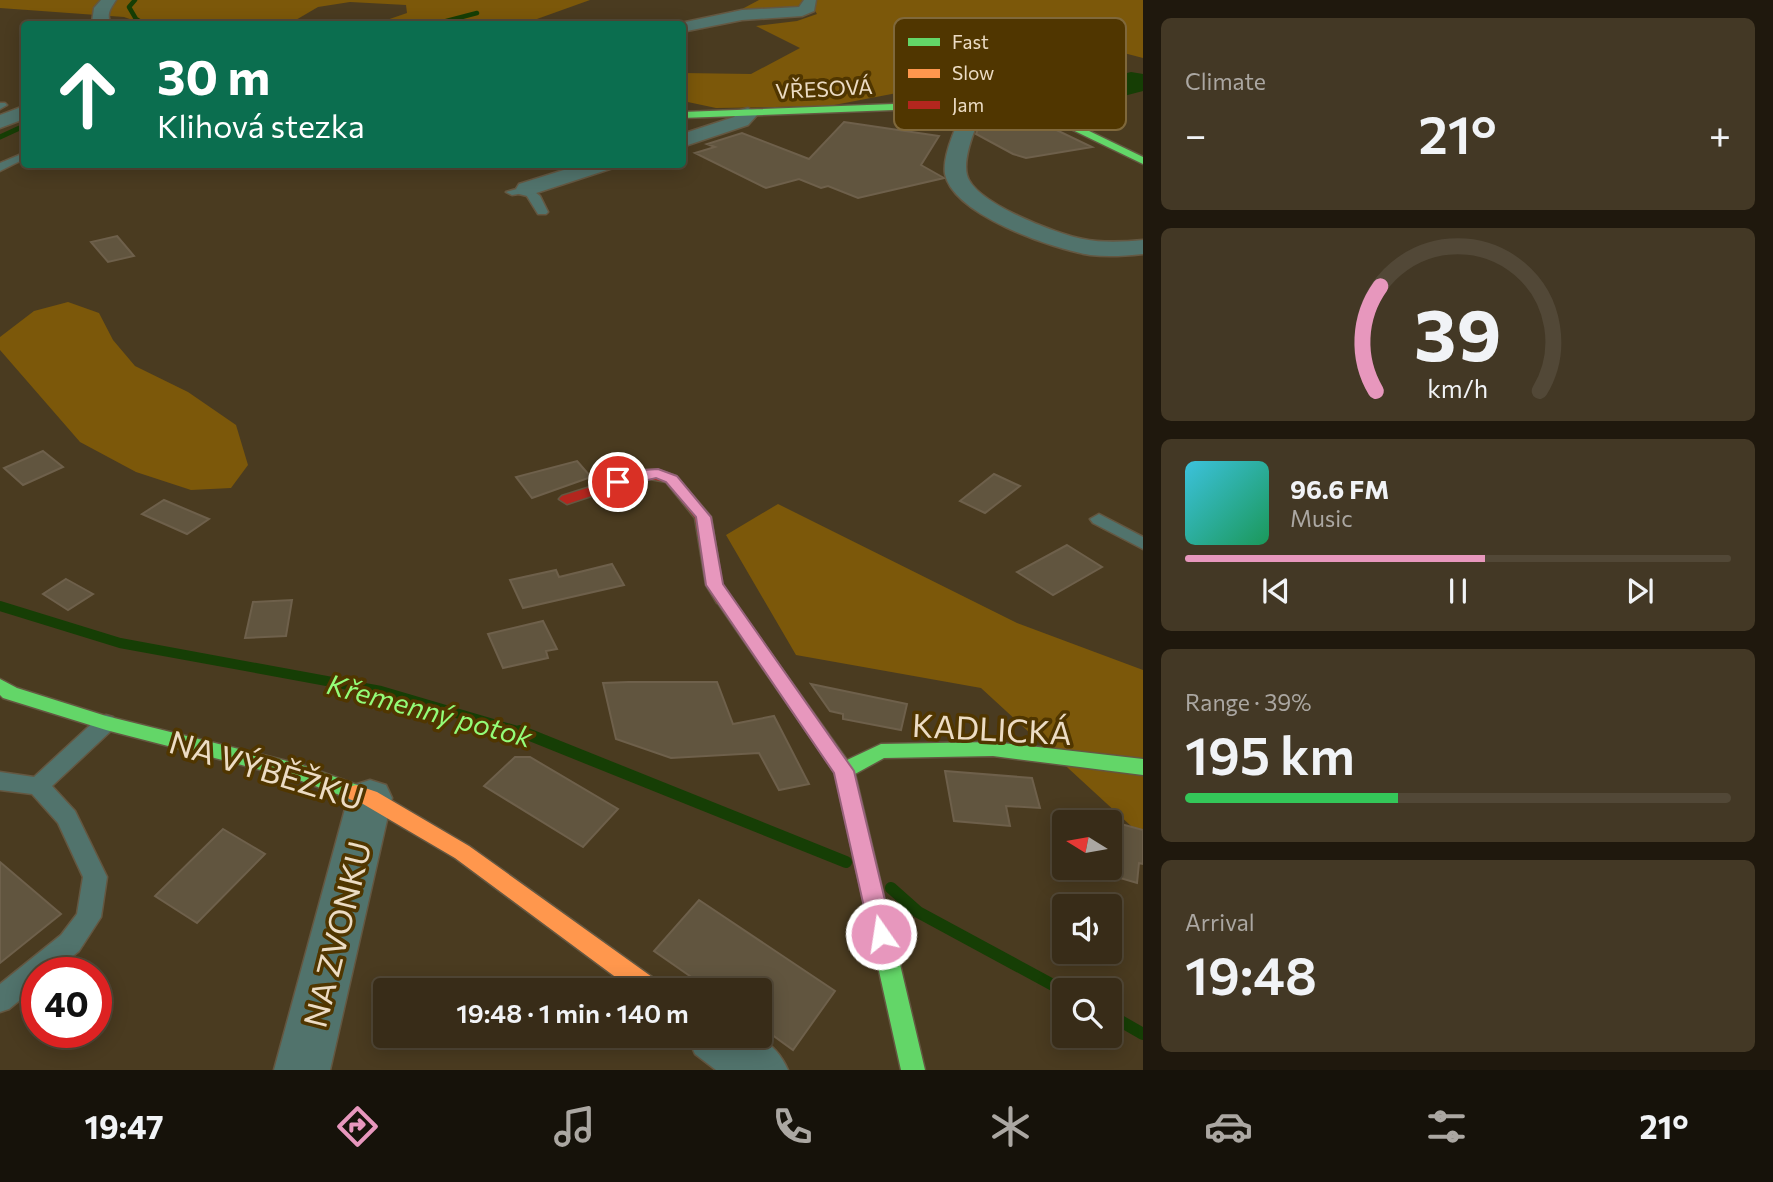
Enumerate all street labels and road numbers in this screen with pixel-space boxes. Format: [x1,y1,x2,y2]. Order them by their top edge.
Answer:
street label: VŘESOVÁ [775,73,873,103]
street label: KADLICKÁ [911,704,1073,752]
street label: NA VÝBĚŽKU [165,720,369,818]
street label: NA ZVONKU [294,837,378,1031]

